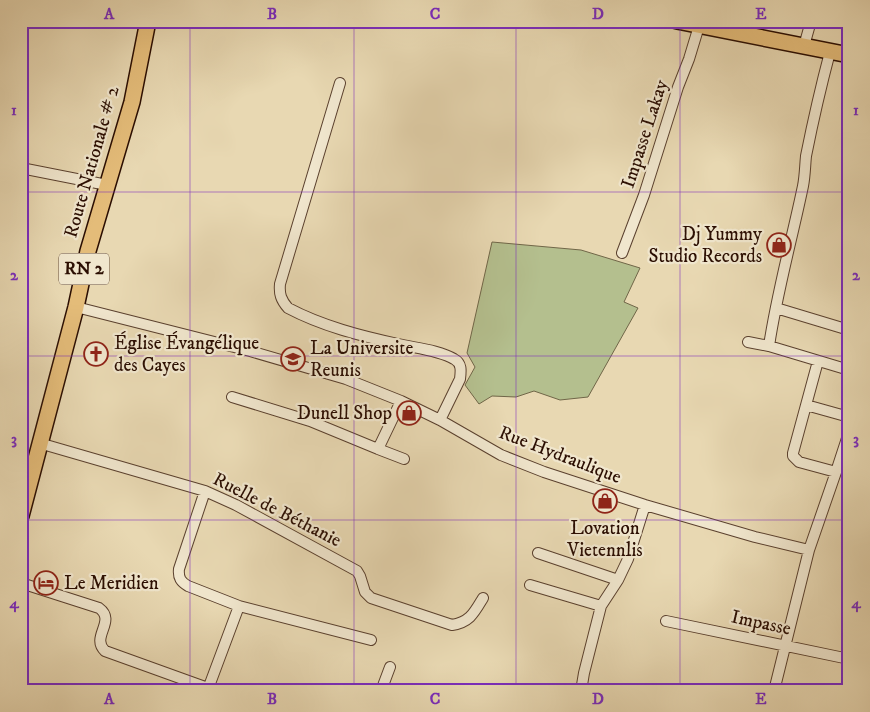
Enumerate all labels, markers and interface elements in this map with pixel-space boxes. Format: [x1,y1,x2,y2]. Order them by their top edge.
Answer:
text: A [103,4,115,24]
text: B [267,4,277,24]
text: C [430,4,440,24]
text: D [592,4,604,24]
text: E [755,4,767,24]
street label: Impasse Lakay [617,76,674,191]
street label: Route Nationale # 2 [59,83,125,240]
text: 1 [11,100,17,120]
text: 1 [853,100,859,120]
place label: Dj Yummy Studio Records [648,223,763,268]
shop icon: Dj Yummy Studio Records [766,232,792,258]
road number: RN 2 [59,253,109,284]
text: 2 [10,265,19,285]
text: 2 [852,265,861,285]
place label: Église Évangélique des Cayes [114,331,259,377]
place label: La Universite Reunis [310,337,413,382]
church icon: Église Évangélique des Cayes [83,341,109,367]
school or university icon: La Universite Reunis [280,346,306,372]
shop icon: Dunell Shop [396,400,422,426]
place label: Dunell Shop [297,402,392,425]
street label: Rue Hydraulique [495,421,624,490]
text: 3 [11,429,17,449]
text: 3 [853,429,859,449]
street label: Ruelle de Béthanie [209,468,345,552]
shop icon: Lovation Vietennlis [592,488,618,514]
place label: Lovation Vietennlis [566,517,643,562]
hotel icon: Le Meridien [33,570,59,596]
place label: Le Meridien [64,572,159,595]
text: 4 [8,593,19,613]
text: 4 [850,593,861,613]
street label: Impasse [729,605,793,641]
text: A [103,689,115,709]
text: B [267,689,277,709]
text: C [430,689,440,709]
text: D [592,689,604,709]
text: E [755,689,767,709]

